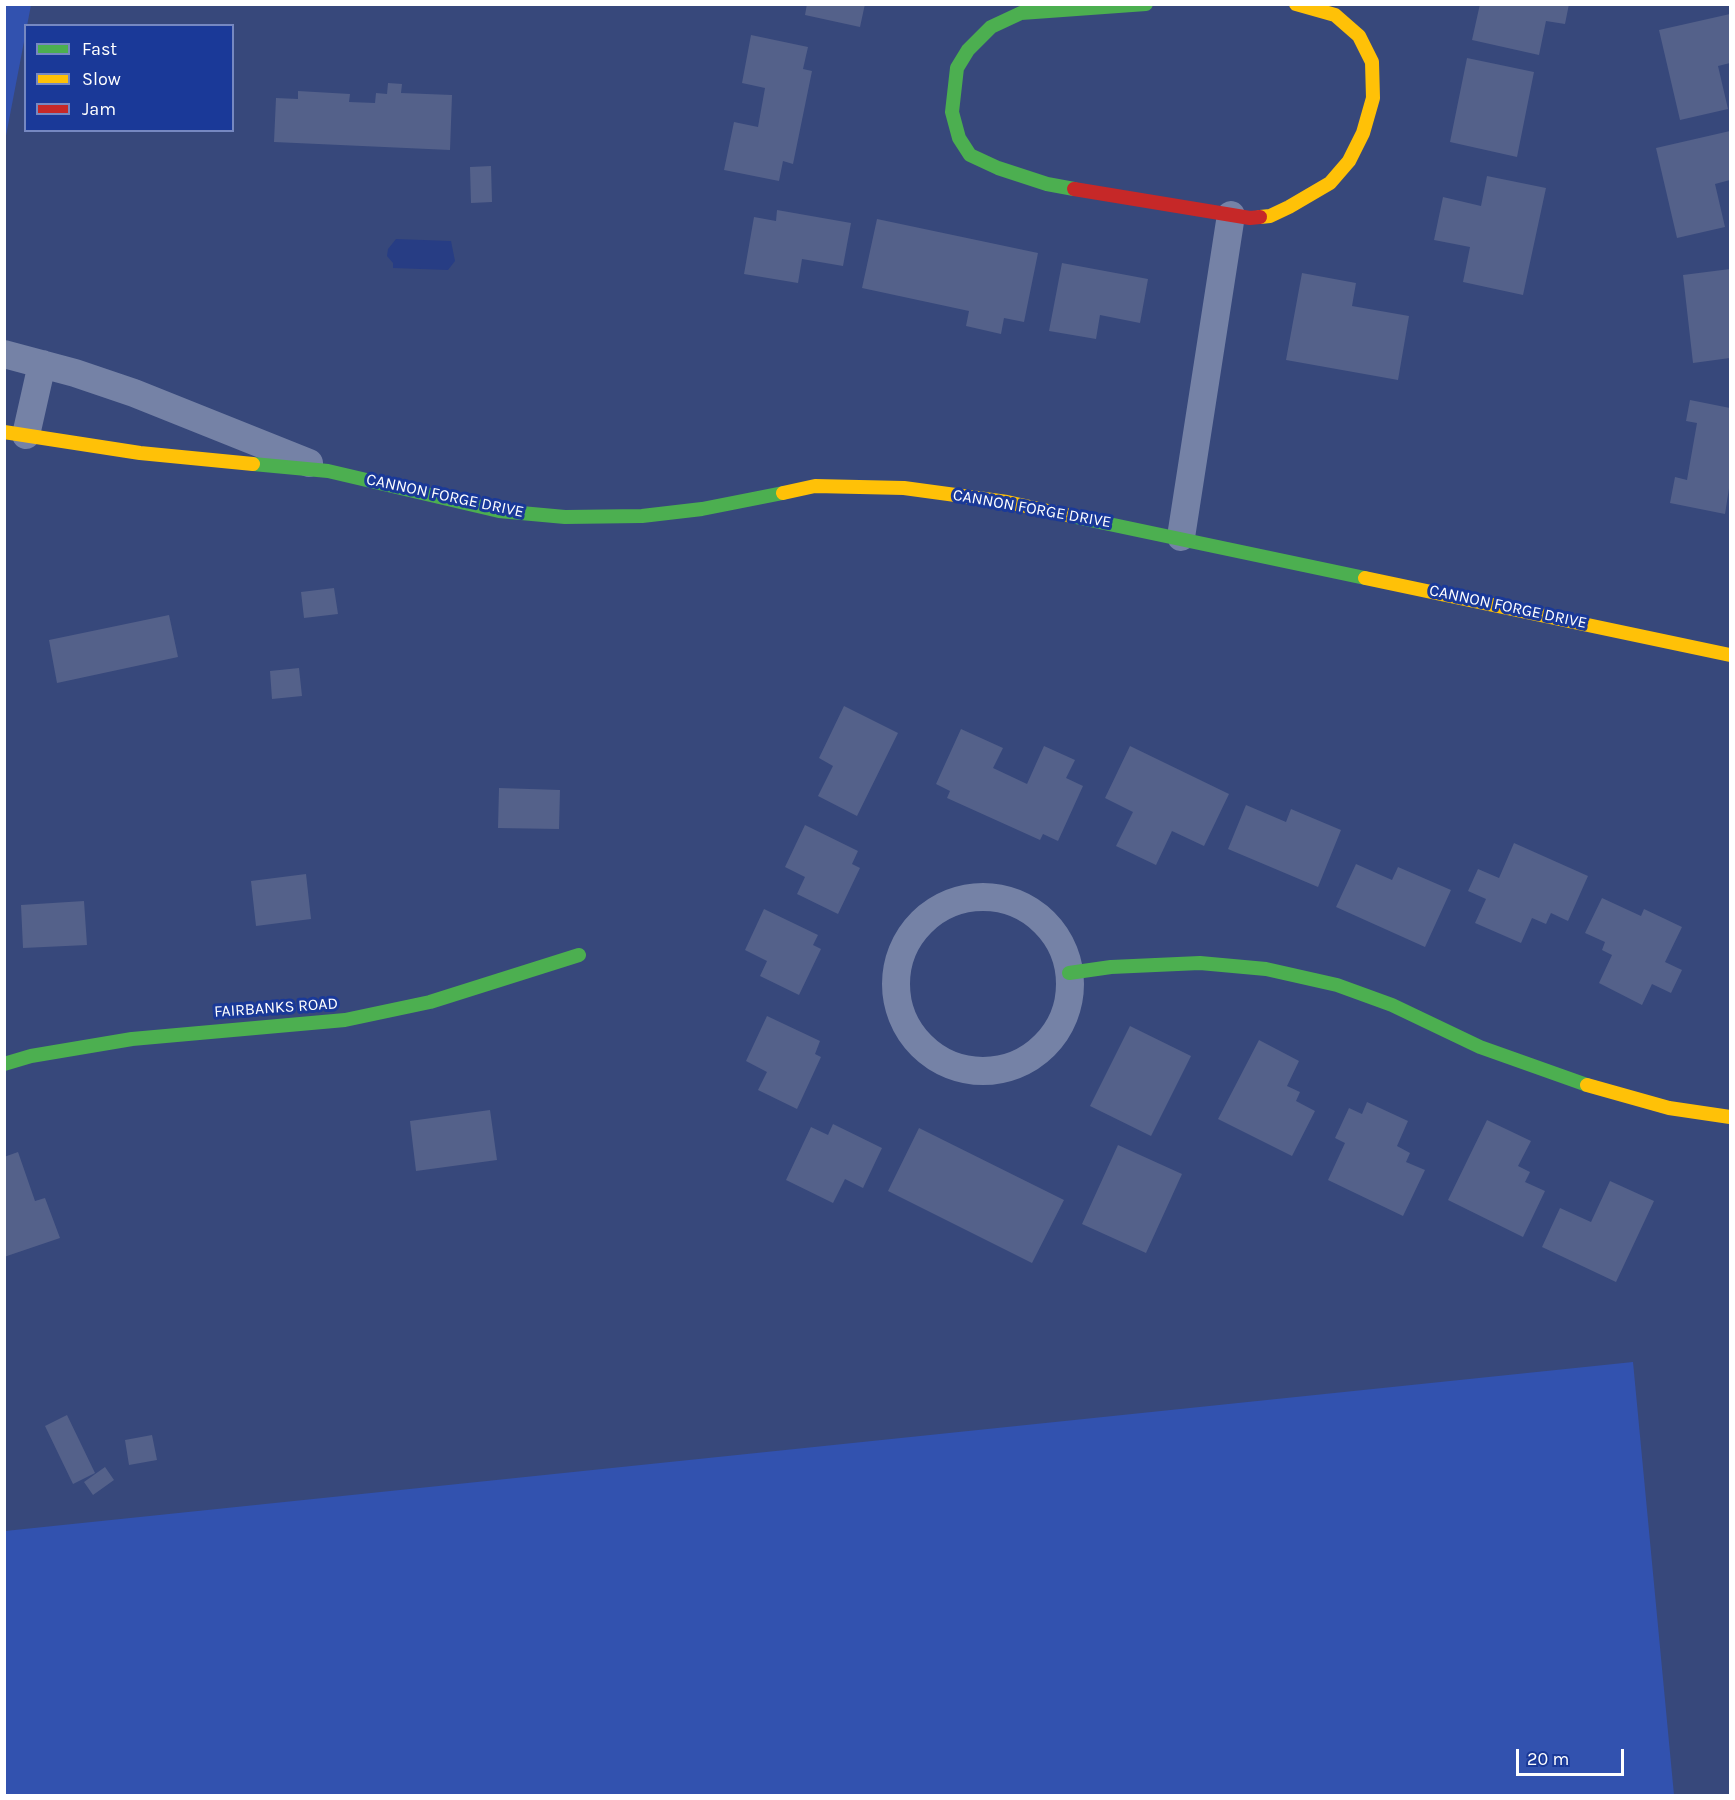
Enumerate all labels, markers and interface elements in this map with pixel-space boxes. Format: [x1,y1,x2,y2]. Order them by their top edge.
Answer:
legend [24,24,234,132]
text: Fast [82,38,117,60]
text: Slow [82,68,121,90]
text: Jam [82,98,116,120]
street label: CANNON FORGE DRIVE [365,470,525,522]
street label: CANNON FORGE DRIVE [951,486,1113,532]
street label: CANNON FORGE DRIVE [1428,581,1588,633]
street label: FAIRBANKS ROAD [213,994,339,1022]
scale bar [1519,1737,1627,1775]
text: 20 m [1527,1748,1569,1770]

